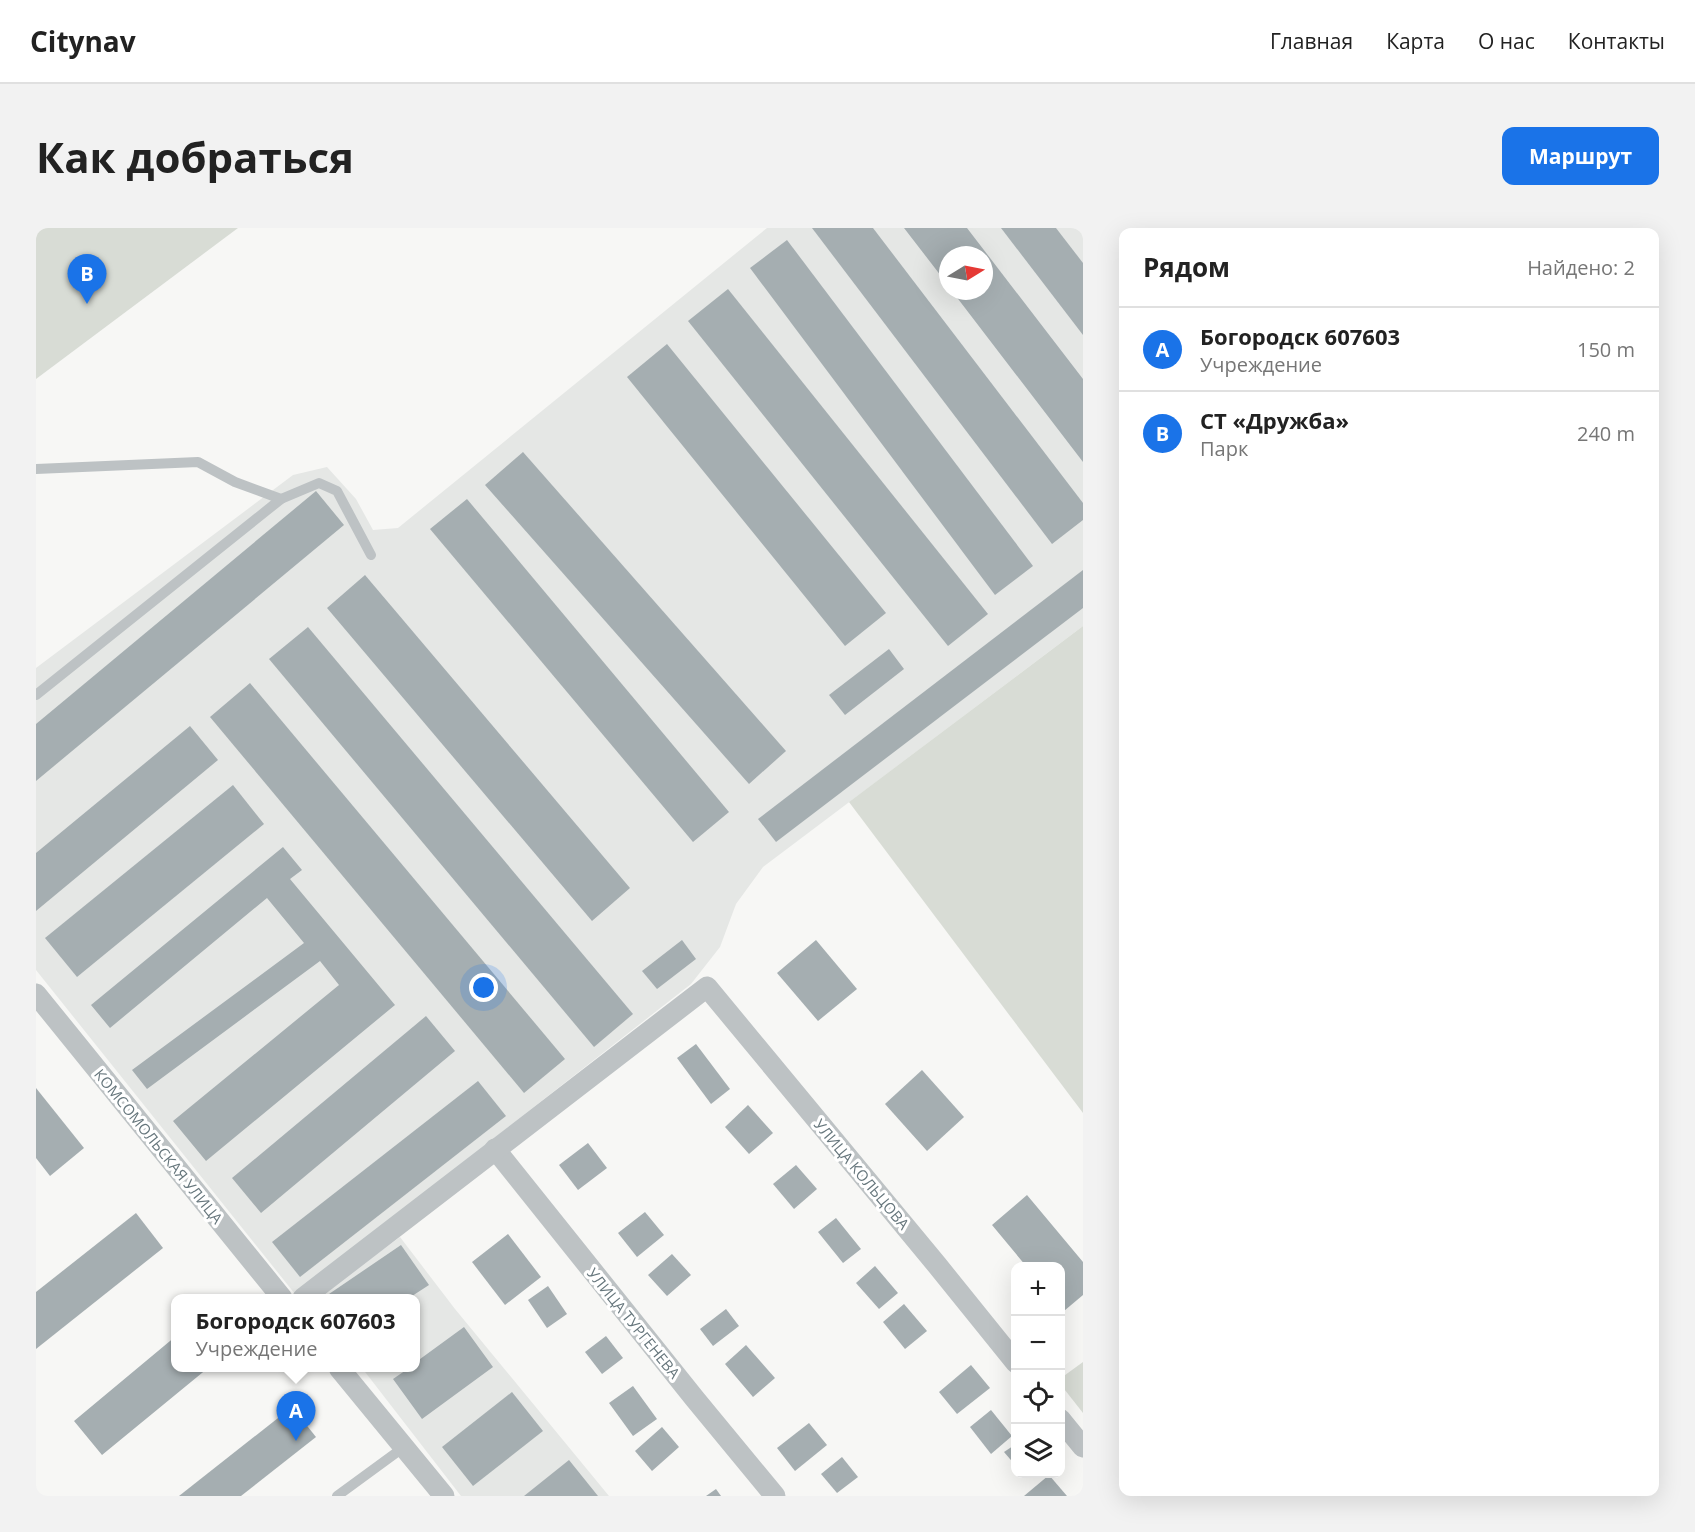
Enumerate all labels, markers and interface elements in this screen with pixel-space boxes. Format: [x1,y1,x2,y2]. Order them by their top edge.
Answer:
text: Citynav [30,22,136,60]
text: Главная [1270,27,1353,55]
text: Карта [1386,27,1445,55]
text: О нас [1478,27,1535,55]
text: Контакты [1568,27,1665,55]
button: Маршрут [1502,127,1659,185]
text: Как добраться [36,128,354,185]
north arrow [939,246,993,300]
text: Рядом [1143,249,1230,285]
pin: B [68,254,106,304]
text: Найдено: 2 [1527,254,1635,281]
text: Богородск 607603 [1200,321,1400,351]
text: A [1156,336,1169,363]
text: 150 m [1577,336,1635,363]
text: Учреждение [1200,351,1322,378]
text: СТ «Дружба» [1200,405,1349,435]
text: B [1156,420,1169,447]
text: 240 m [1577,420,1635,447]
text: Парк [1200,435,1248,462]
your location [469,973,498,1002]
street label: КОМСОМОЛЬСКАЯ УЛИЦА [90,1064,228,1228]
street label: УЛИЦА КОЛЬЦОВА [810,1115,914,1234]
map controls [1011,1262,1065,1478]
button: + [1011,1262,1065,1316]
street label: УЛИЦА ТУРГЕНЕВА [583,1264,685,1383]
popup [171,1294,420,1372]
text: Богородск 607603 [195,1305,396,1335]
button: − [1011,1316,1065,1370]
text: Учреждение [195,1335,317,1362]
button: locate [1011,1370,1065,1424]
pin: A [276,1392,316,1441]
button: layers [1011,1424,1065,1478]

